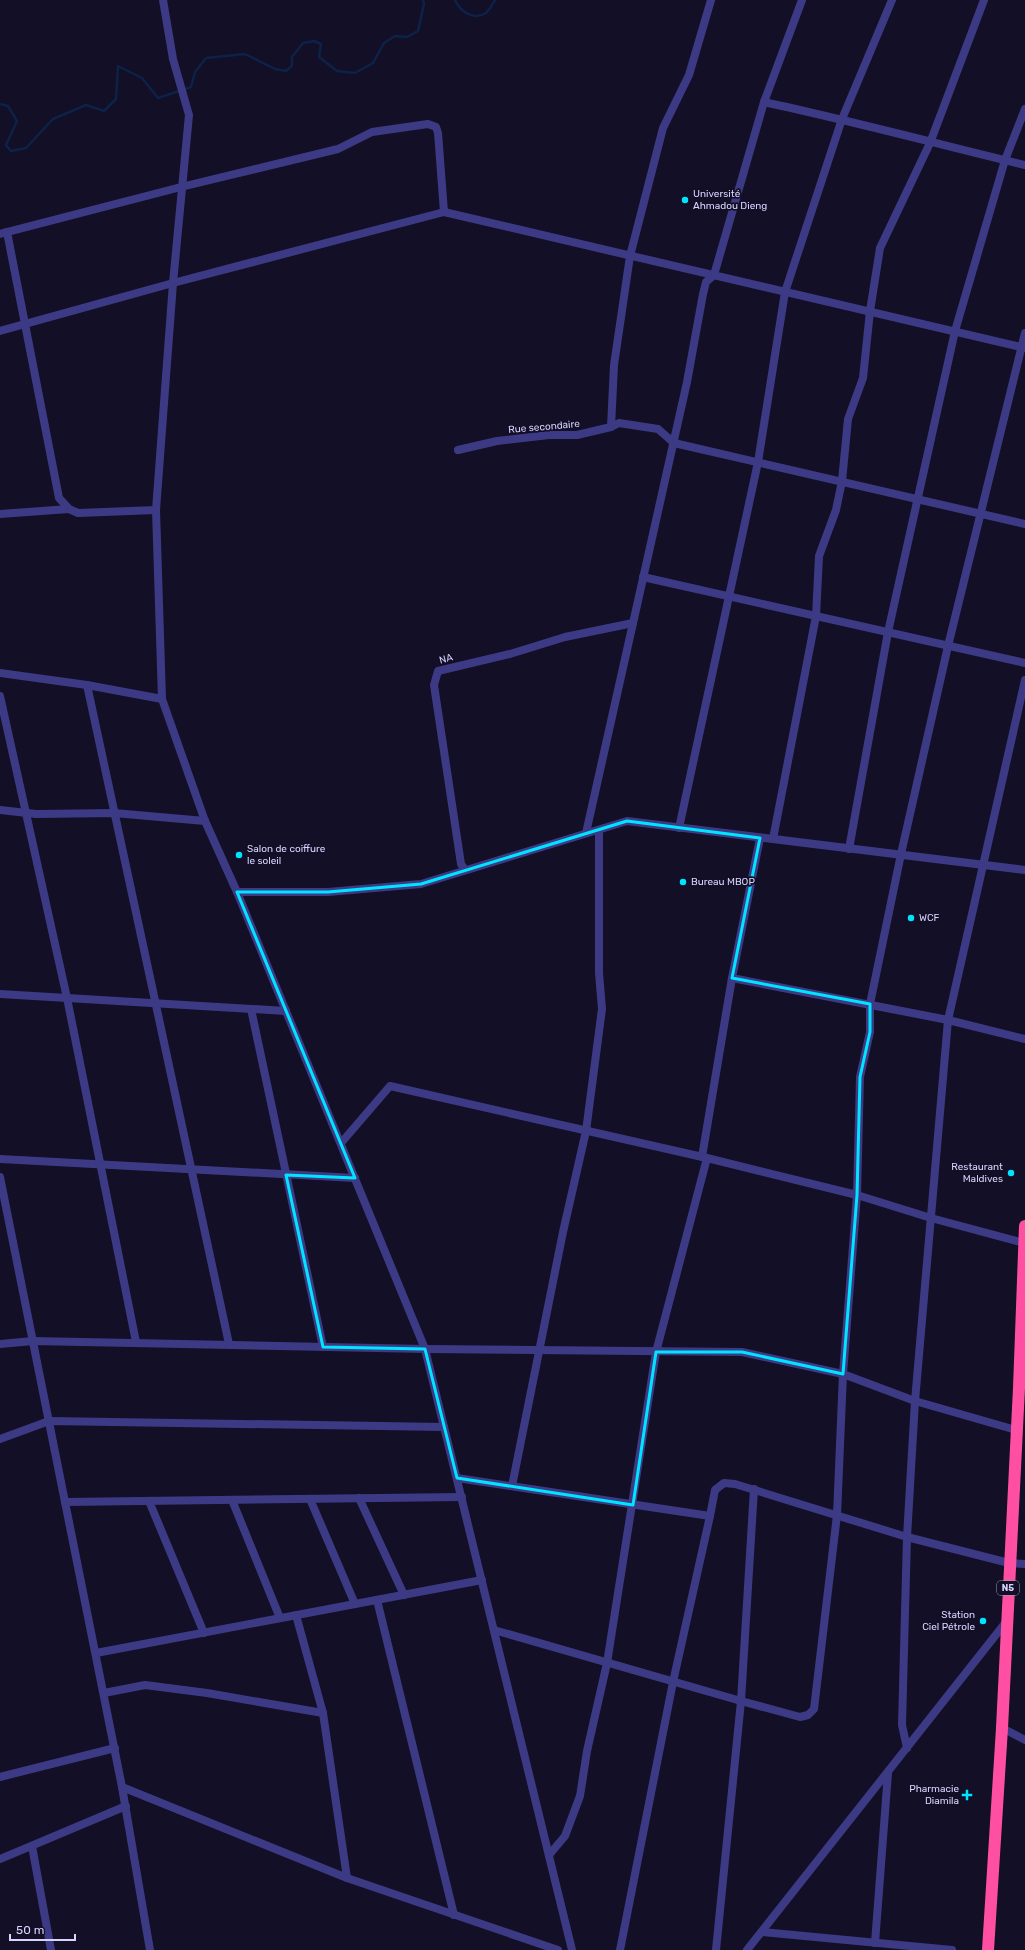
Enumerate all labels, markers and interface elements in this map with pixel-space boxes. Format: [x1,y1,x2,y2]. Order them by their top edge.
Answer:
place label: Université Ahmadou Dieng [693,188,767,212]
marker: Université Ahmadou Dieng [680,195,690,205]
street label: Rue secondaire [508,418,581,436]
street label: NA [438,651,454,667]
place label: Salon de coiffure le soleil [247,843,326,867]
marker: Salon de coiffure le soleil [234,850,244,860]
place label: Bureau MBOP [691,876,755,888]
marker: Bureau MBOP [678,877,688,887]
place label: WCF [919,912,940,924]
marker: WCF [906,913,916,923]
place label: Restaurant Maldives [951,1161,1003,1185]
marker: Restaurant Maldives [1006,1168,1016,1178]
road number: N5 [997,1581,1019,1595]
place label: Station Ciel Pétrole [922,1609,975,1633]
marker: Station Ciel Pétrole [978,1616,988,1626]
place label: Pharmacie Diamila [909,1783,959,1807]
marker: Pharmacie Diamila [962,1790,972,1800]
scale bar [10,1916,75,1942]
text: 50 m [16,1923,44,1937]

